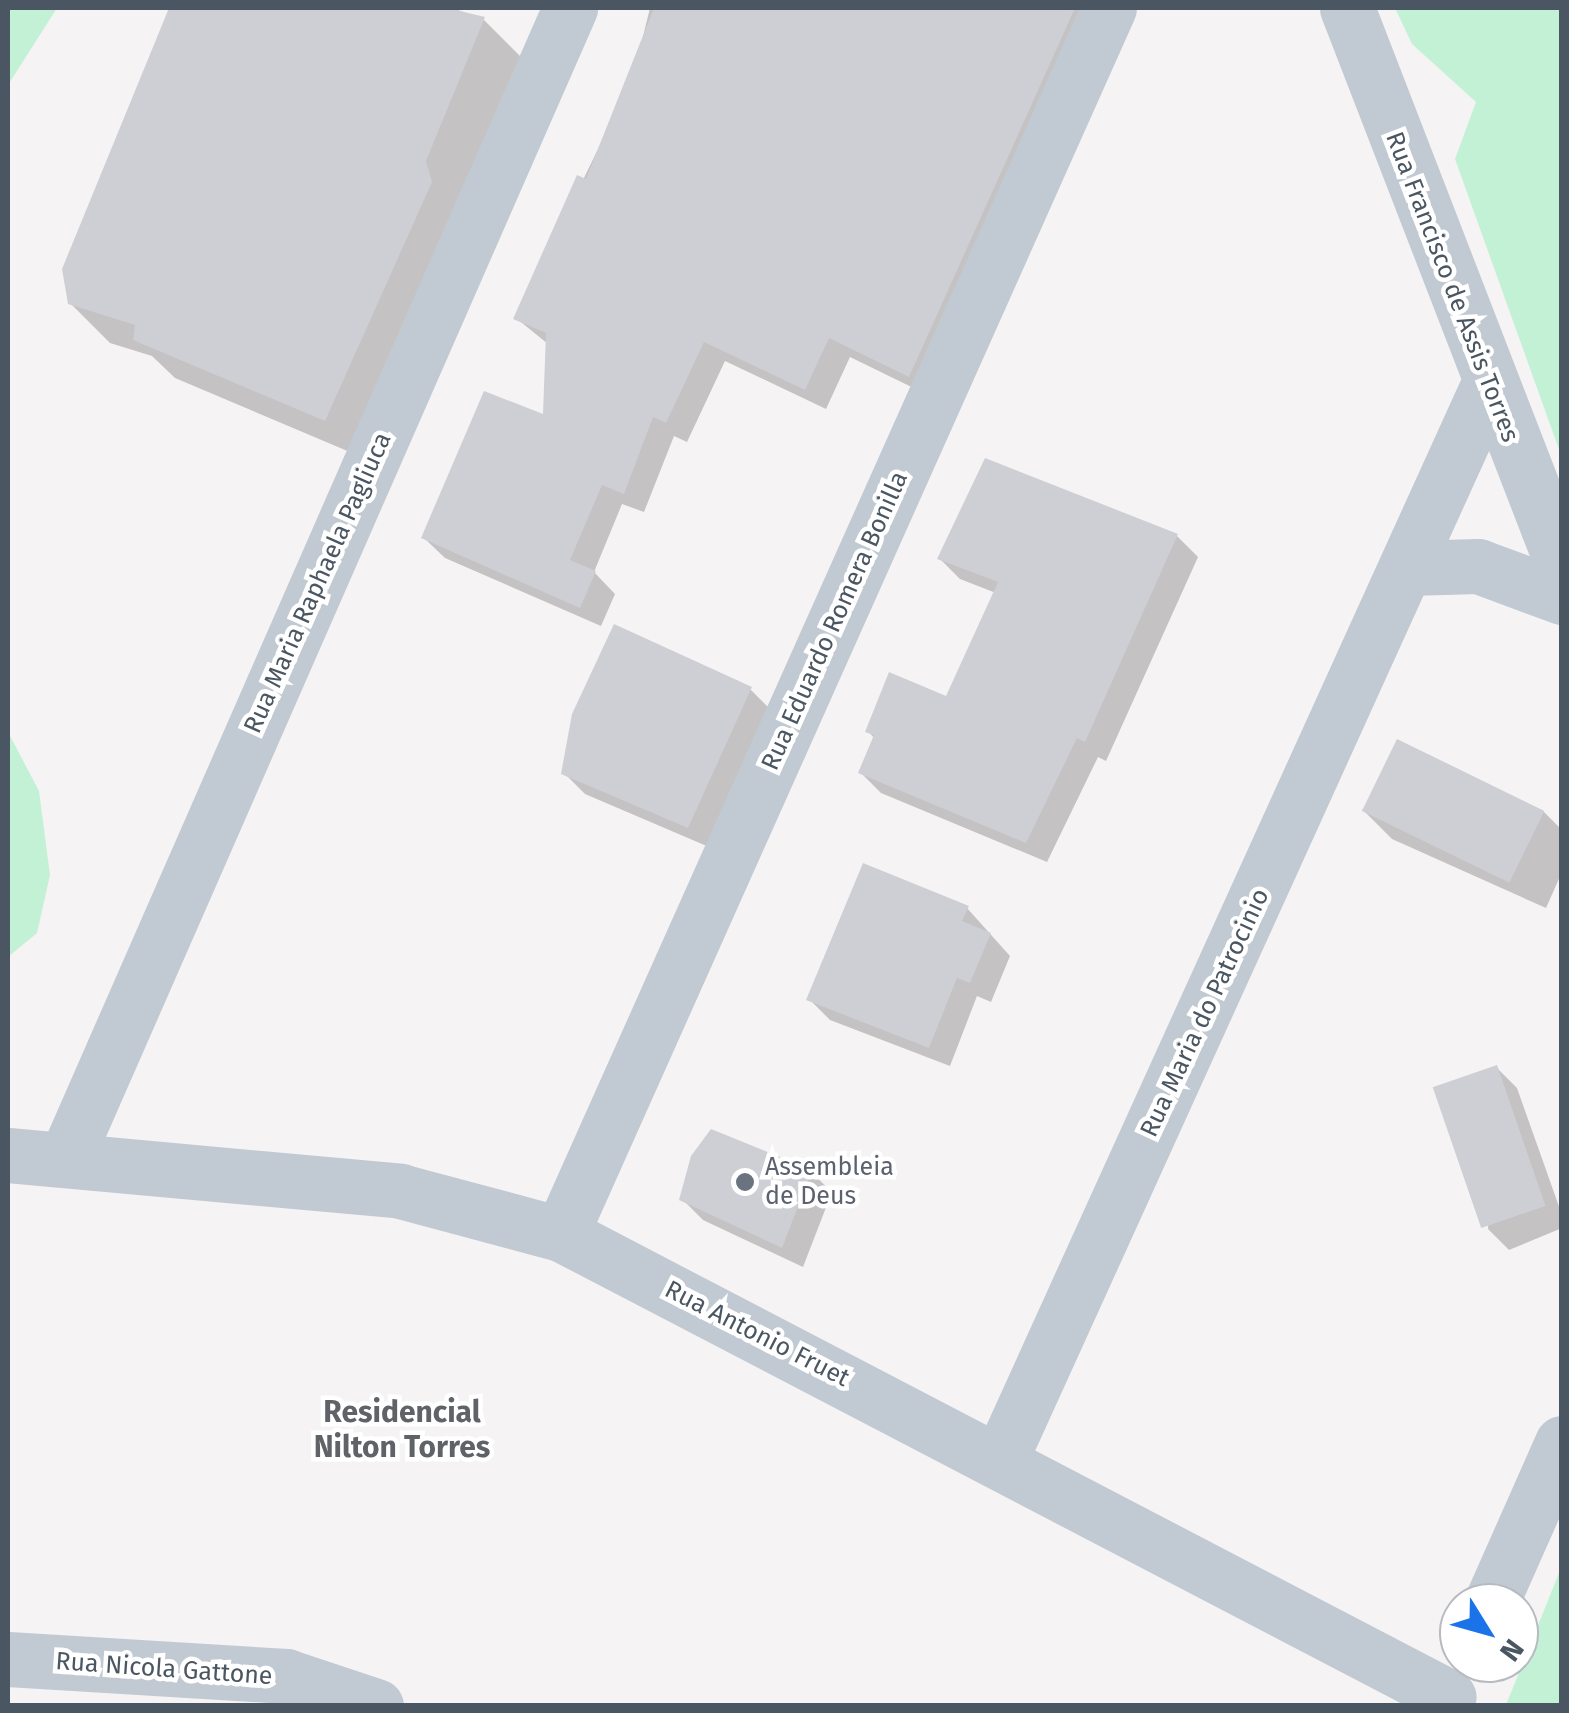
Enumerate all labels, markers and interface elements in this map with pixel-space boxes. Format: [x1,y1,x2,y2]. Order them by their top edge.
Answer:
street label: Rua Francisco de Assis Torres [1379,128,1525,446]
street label: Rua Maria Raphaela Pagliuca [238,428,398,738]
street label: Rua Eduardo Romera Bonilla [755,467,915,775]
street label: Rua Maria do Patrocinio [1134,884,1276,1142]
place label: Assembleia de Deus [765,1153,894,1212]
marker: Assembleia de Deus [734,1171,756,1193]
street label: Rua Antonio Fruet [660,1274,854,1394]
district label: Residencial Nilton Torres [314,1394,490,1464]
north arrow [1439,1583,1539,1683]
text: N [1493,1633,1531,1667]
street label: Rua Nicola Gattone [55,1646,273,1692]

